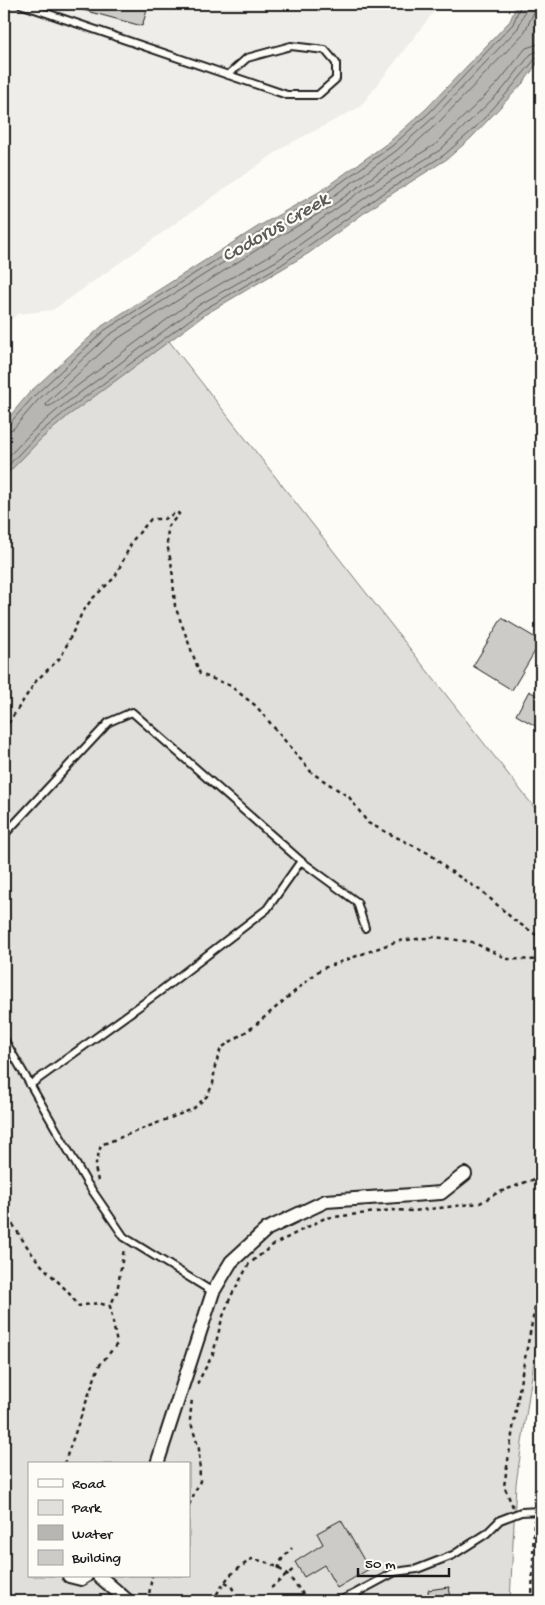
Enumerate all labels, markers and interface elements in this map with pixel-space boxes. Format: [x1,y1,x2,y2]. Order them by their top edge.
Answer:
water label: Codorus Creek [219,188,335,269]
legend [28,1462,190,1578]
text: Road [72,1476,106,1494]
text: Park [71,1500,102,1518]
text: Water [72,1526,114,1544]
scale bar [358,1545,449,1577]
text: Building [71,1550,121,1568]
text: 50 m [365,1556,396,1574]

